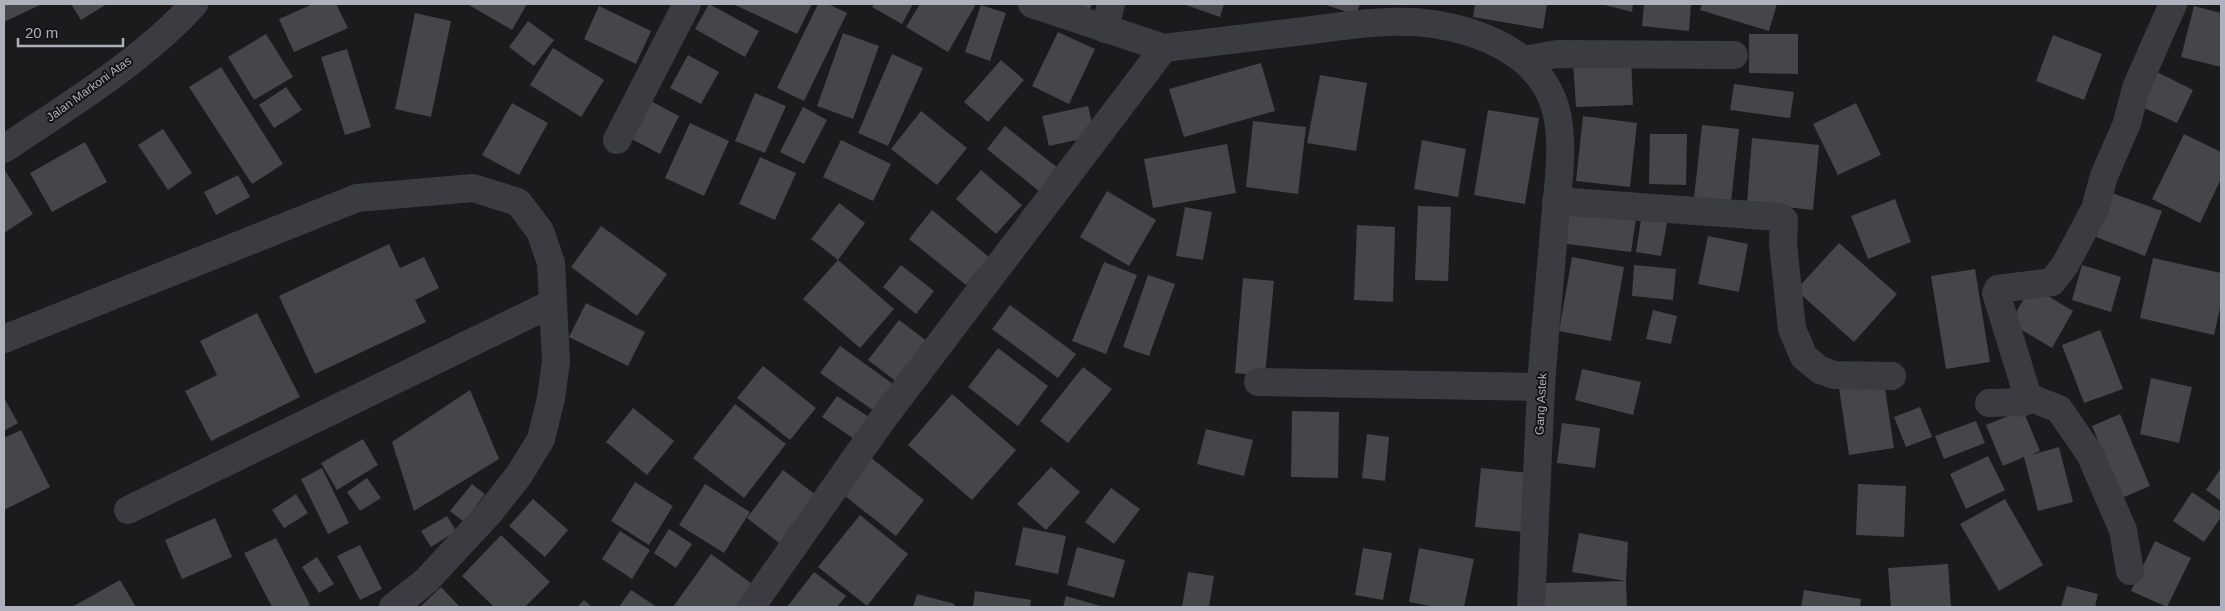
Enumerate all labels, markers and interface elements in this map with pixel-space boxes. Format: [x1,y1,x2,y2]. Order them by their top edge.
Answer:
scale bar [18,15,122,47]
text: 20 m [25,24,58,41]
street label: Jalan Markoni Atas [44,54,134,124]
street label: Gang Astek [1532,372,1550,435]

